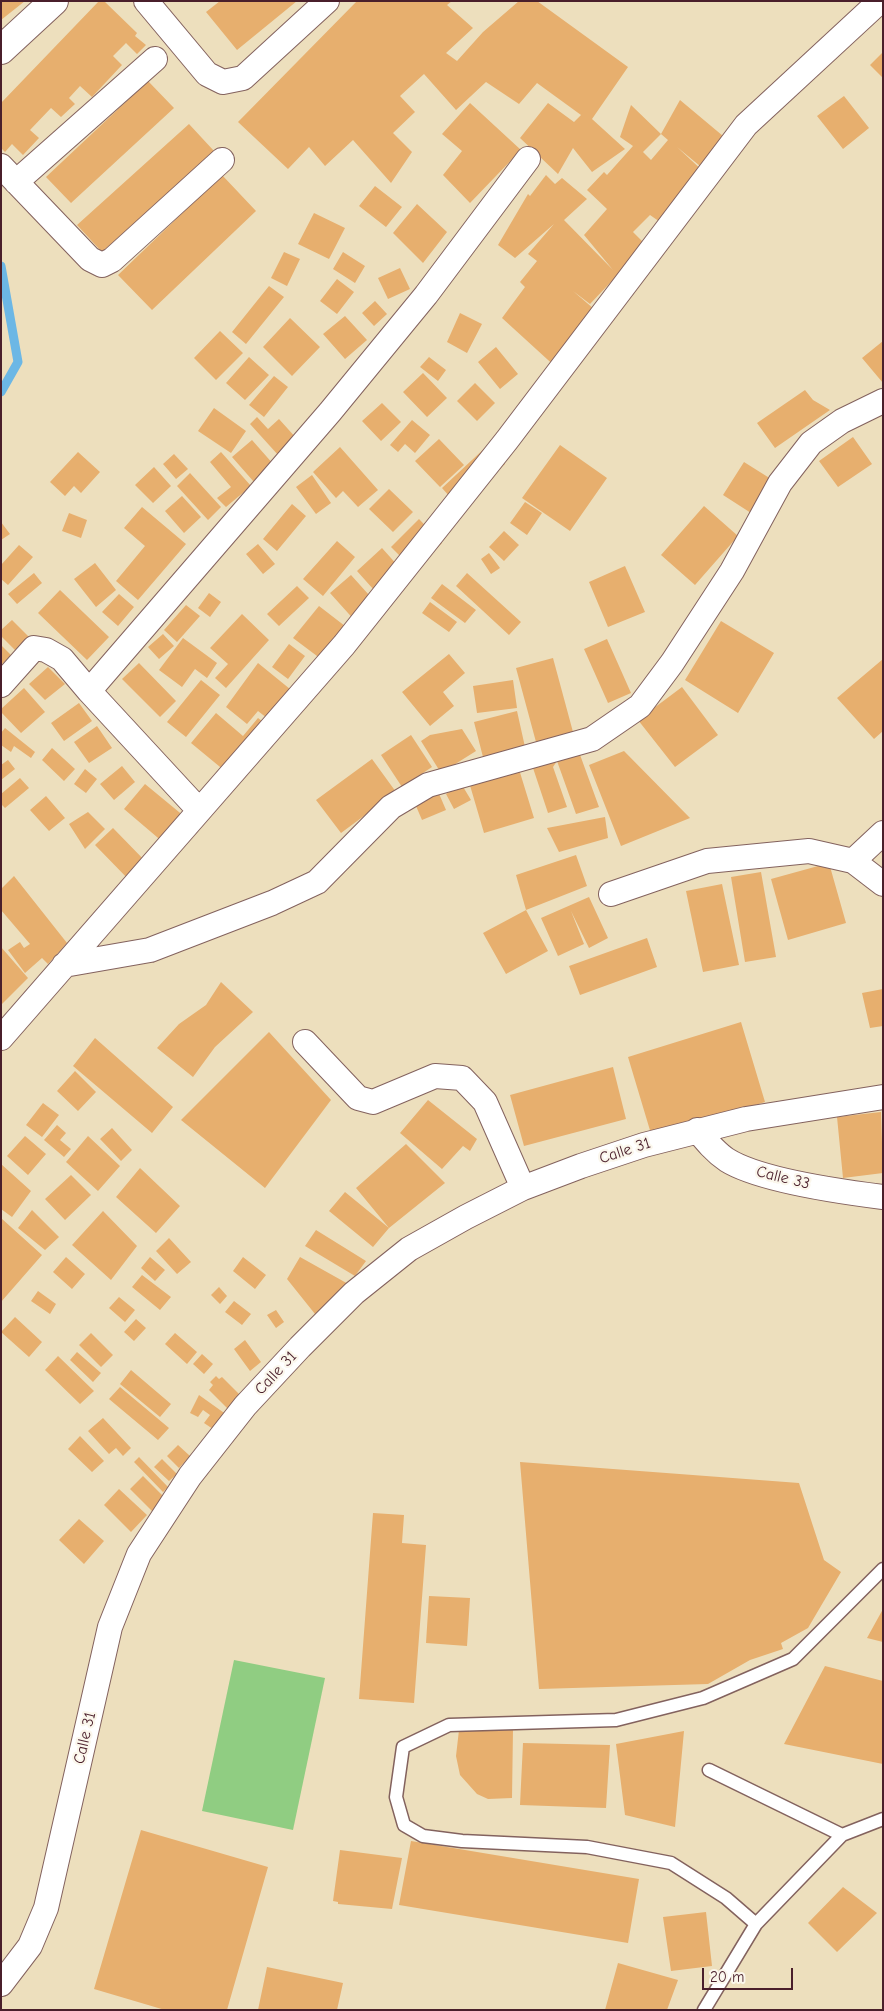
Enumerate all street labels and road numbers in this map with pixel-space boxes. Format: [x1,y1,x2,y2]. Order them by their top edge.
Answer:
street label: Calle 31 [597,1134,653,1168]
street label: Calle 33 [754,1162,812,1194]
street label: Calle 31 [251,1347,301,1399]
street label: Calle 31 [70,1710,100,1766]

